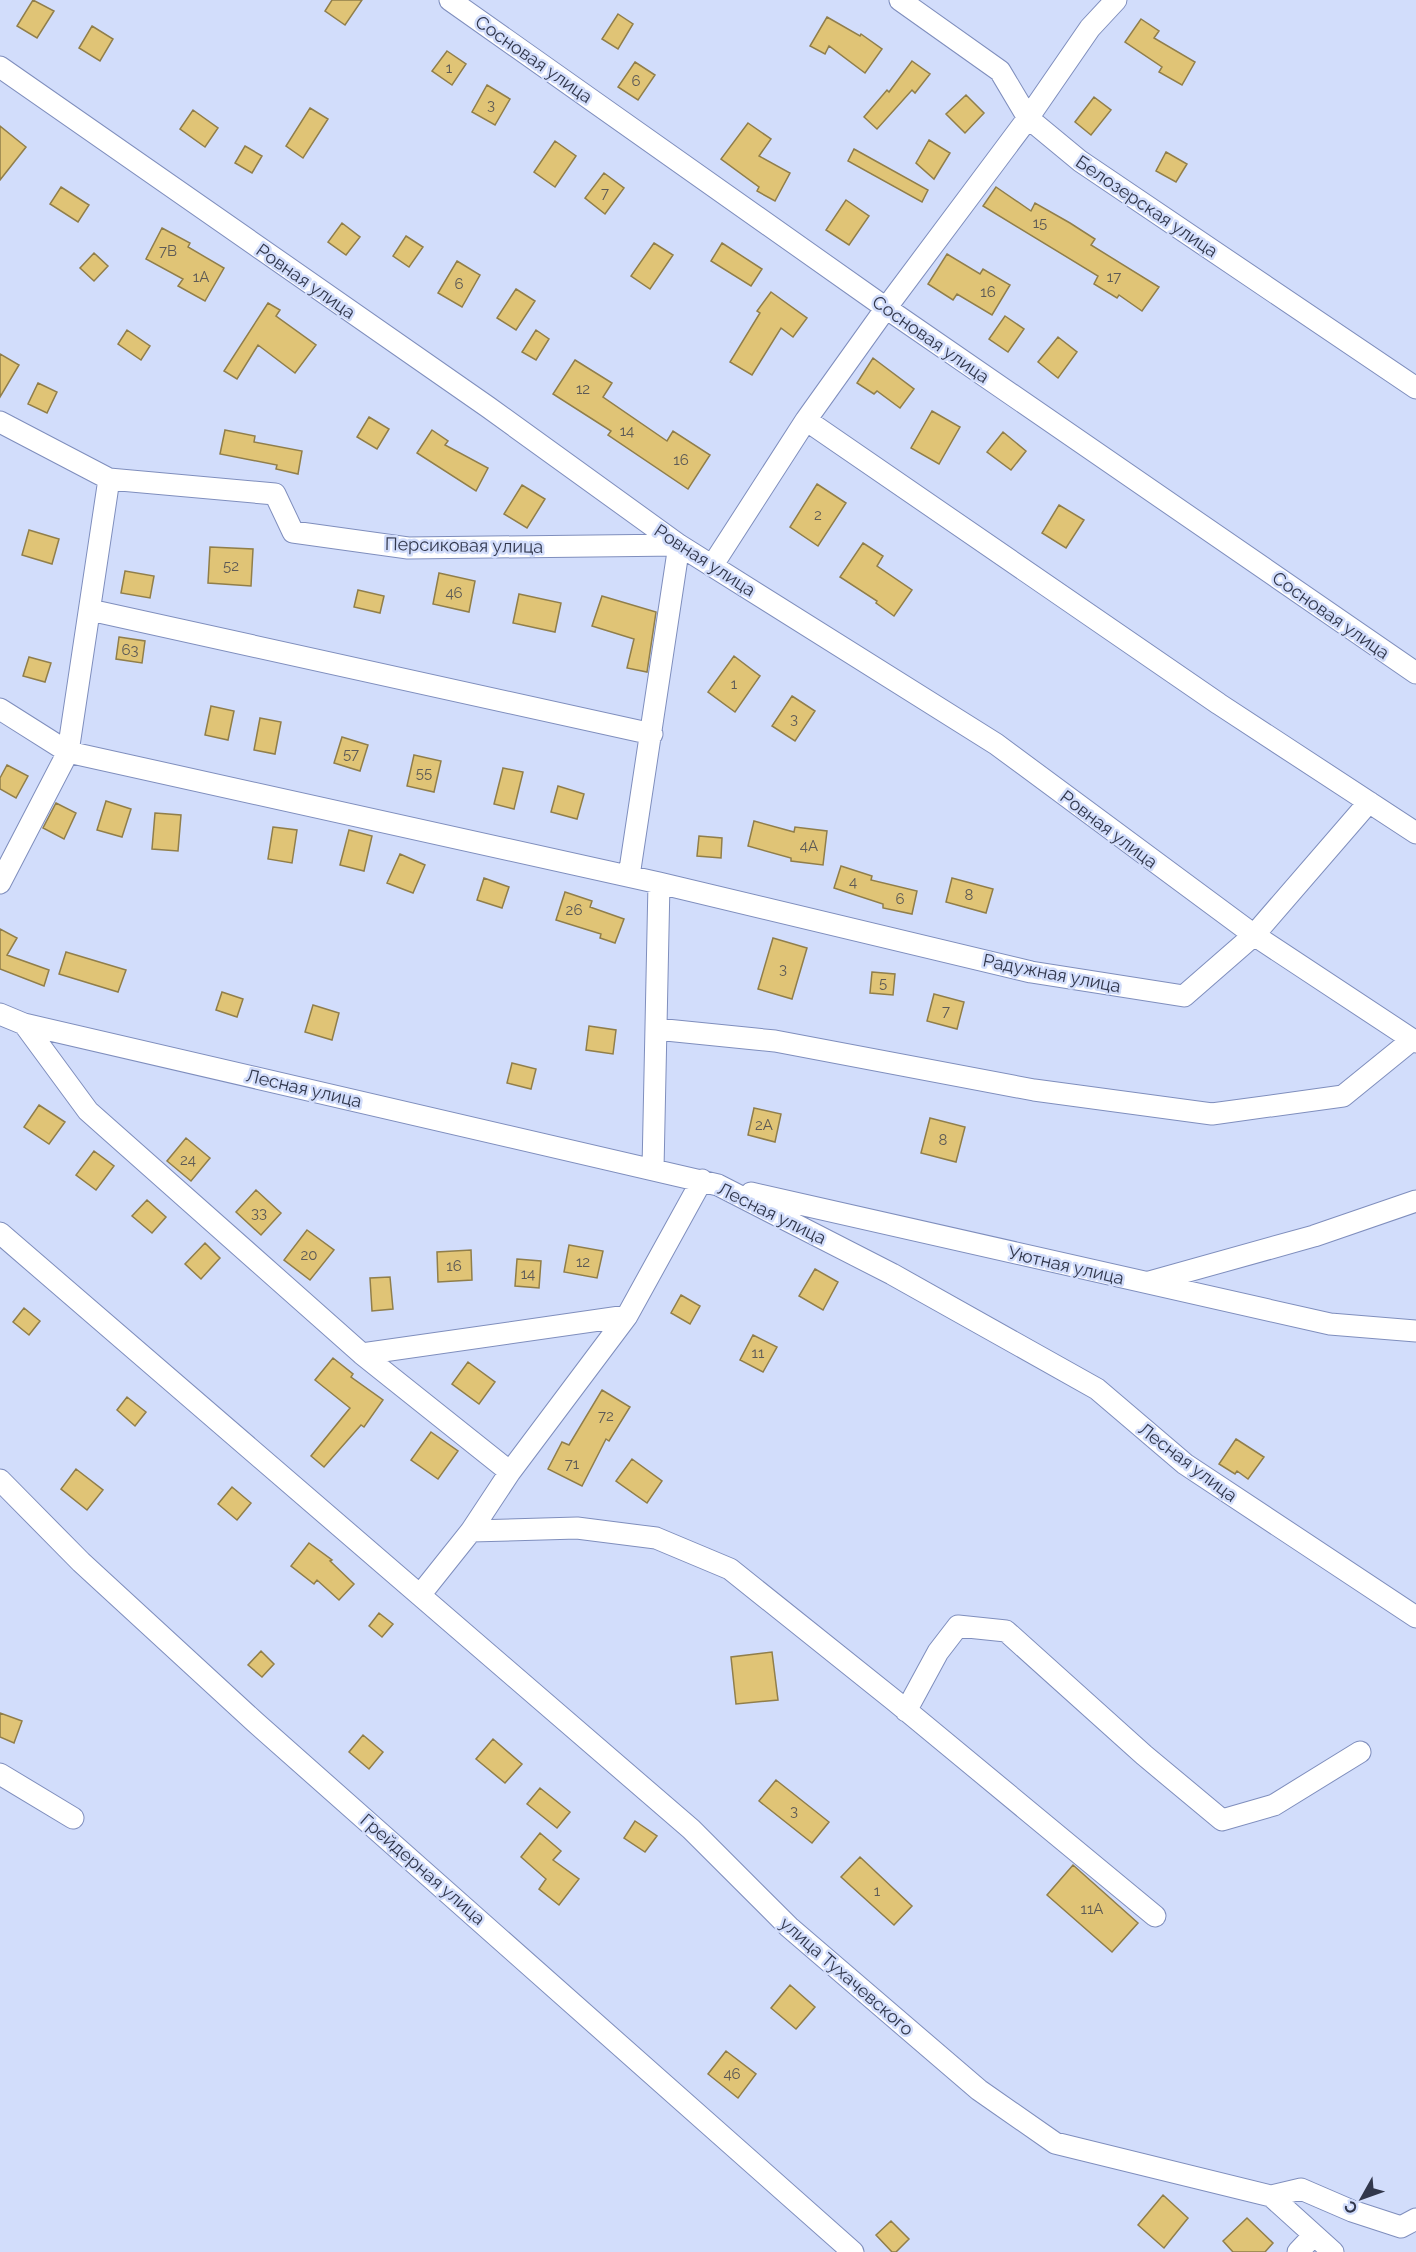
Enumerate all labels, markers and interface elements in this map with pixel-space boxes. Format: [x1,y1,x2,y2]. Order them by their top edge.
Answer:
street label: Сосновая улица [471,11,597,107]
house number: 1 [446,59,453,77]
house number: 6 [631,72,641,90]
house number: 3 [487,96,495,114]
street label: Белозерская улица [1072,151,1222,261]
house number: 7 [601,184,609,202]
house number: 15 [1033,214,1047,232]
street label: Ровная улица [252,239,360,323]
house number: 7В [159,242,177,260]
house number: 1А [193,268,209,286]
house number: 17 [1107,268,1121,286]
house number: 6 [454,275,464,293]
house number: 16 [980,283,996,301]
street label: Сосновая улица [868,291,994,387]
house number: 12 [576,380,590,398]
house number: 14 [620,422,634,440]
house number: 16 [673,451,689,469]
house number: 2 [814,506,822,524]
street label: Ровная улица [651,520,759,600]
street label: Персиковая улица [385,533,543,557]
house number: 52 [223,557,239,575]
street label: Сосновая улица [1268,567,1394,663]
house number: 46 [445,584,463,602]
house number: 63 [121,641,139,659]
house number: 1 [731,675,738,693]
house number: 3 [790,710,798,728]
house number: 57 [343,745,359,763]
house number: 55 [416,764,432,782]
street label: Ровная улица [1056,786,1162,872]
house number: 4А [800,837,818,855]
house number: 4 [849,873,857,891]
house number: 8 [965,886,974,904]
house number: 6 [895,890,905,908]
house number: 26 [566,901,582,919]
street label: Радужная улица [981,949,1123,997]
house number: 3 [779,960,787,978]
house number: 5 [879,974,887,992]
house number: 7 [942,1002,950,1020]
street label: Лесная улица [244,1064,364,1112]
house number: 2А [755,1116,773,1134]
house number: 8 [939,1131,948,1149]
house number: 24 [180,1151,196,1169]
street label: Лесная улица [714,1178,830,1248]
house number: 33 [251,1204,267,1222]
street label: Уютная улица [1006,1241,1126,1289]
house number: 20 [301,1246,318,1264]
house number: 12 [576,1253,590,1271]
house number: 16 [446,1257,462,1275]
house number: 14 [521,1265,535,1283]
house number: 11 [752,1344,765,1362]
house number: 72 [598,1407,614,1425]
street label: Лесная улица [1134,1418,1242,1506]
house number: 71 [565,1455,580,1473]
house number: 3 [790,1802,798,1820]
street label: Грейдерная улица [356,1809,490,1929]
house number: 1 [874,1882,881,1900]
house number: 11А [1081,1900,1103,1918]
street label: улица Тухачевского [776,1912,918,2040]
house number: 46 [723,2065,741,2083]
north arrow [1332,2168,1392,2228]
text: С [1340,2197,1362,2218]

